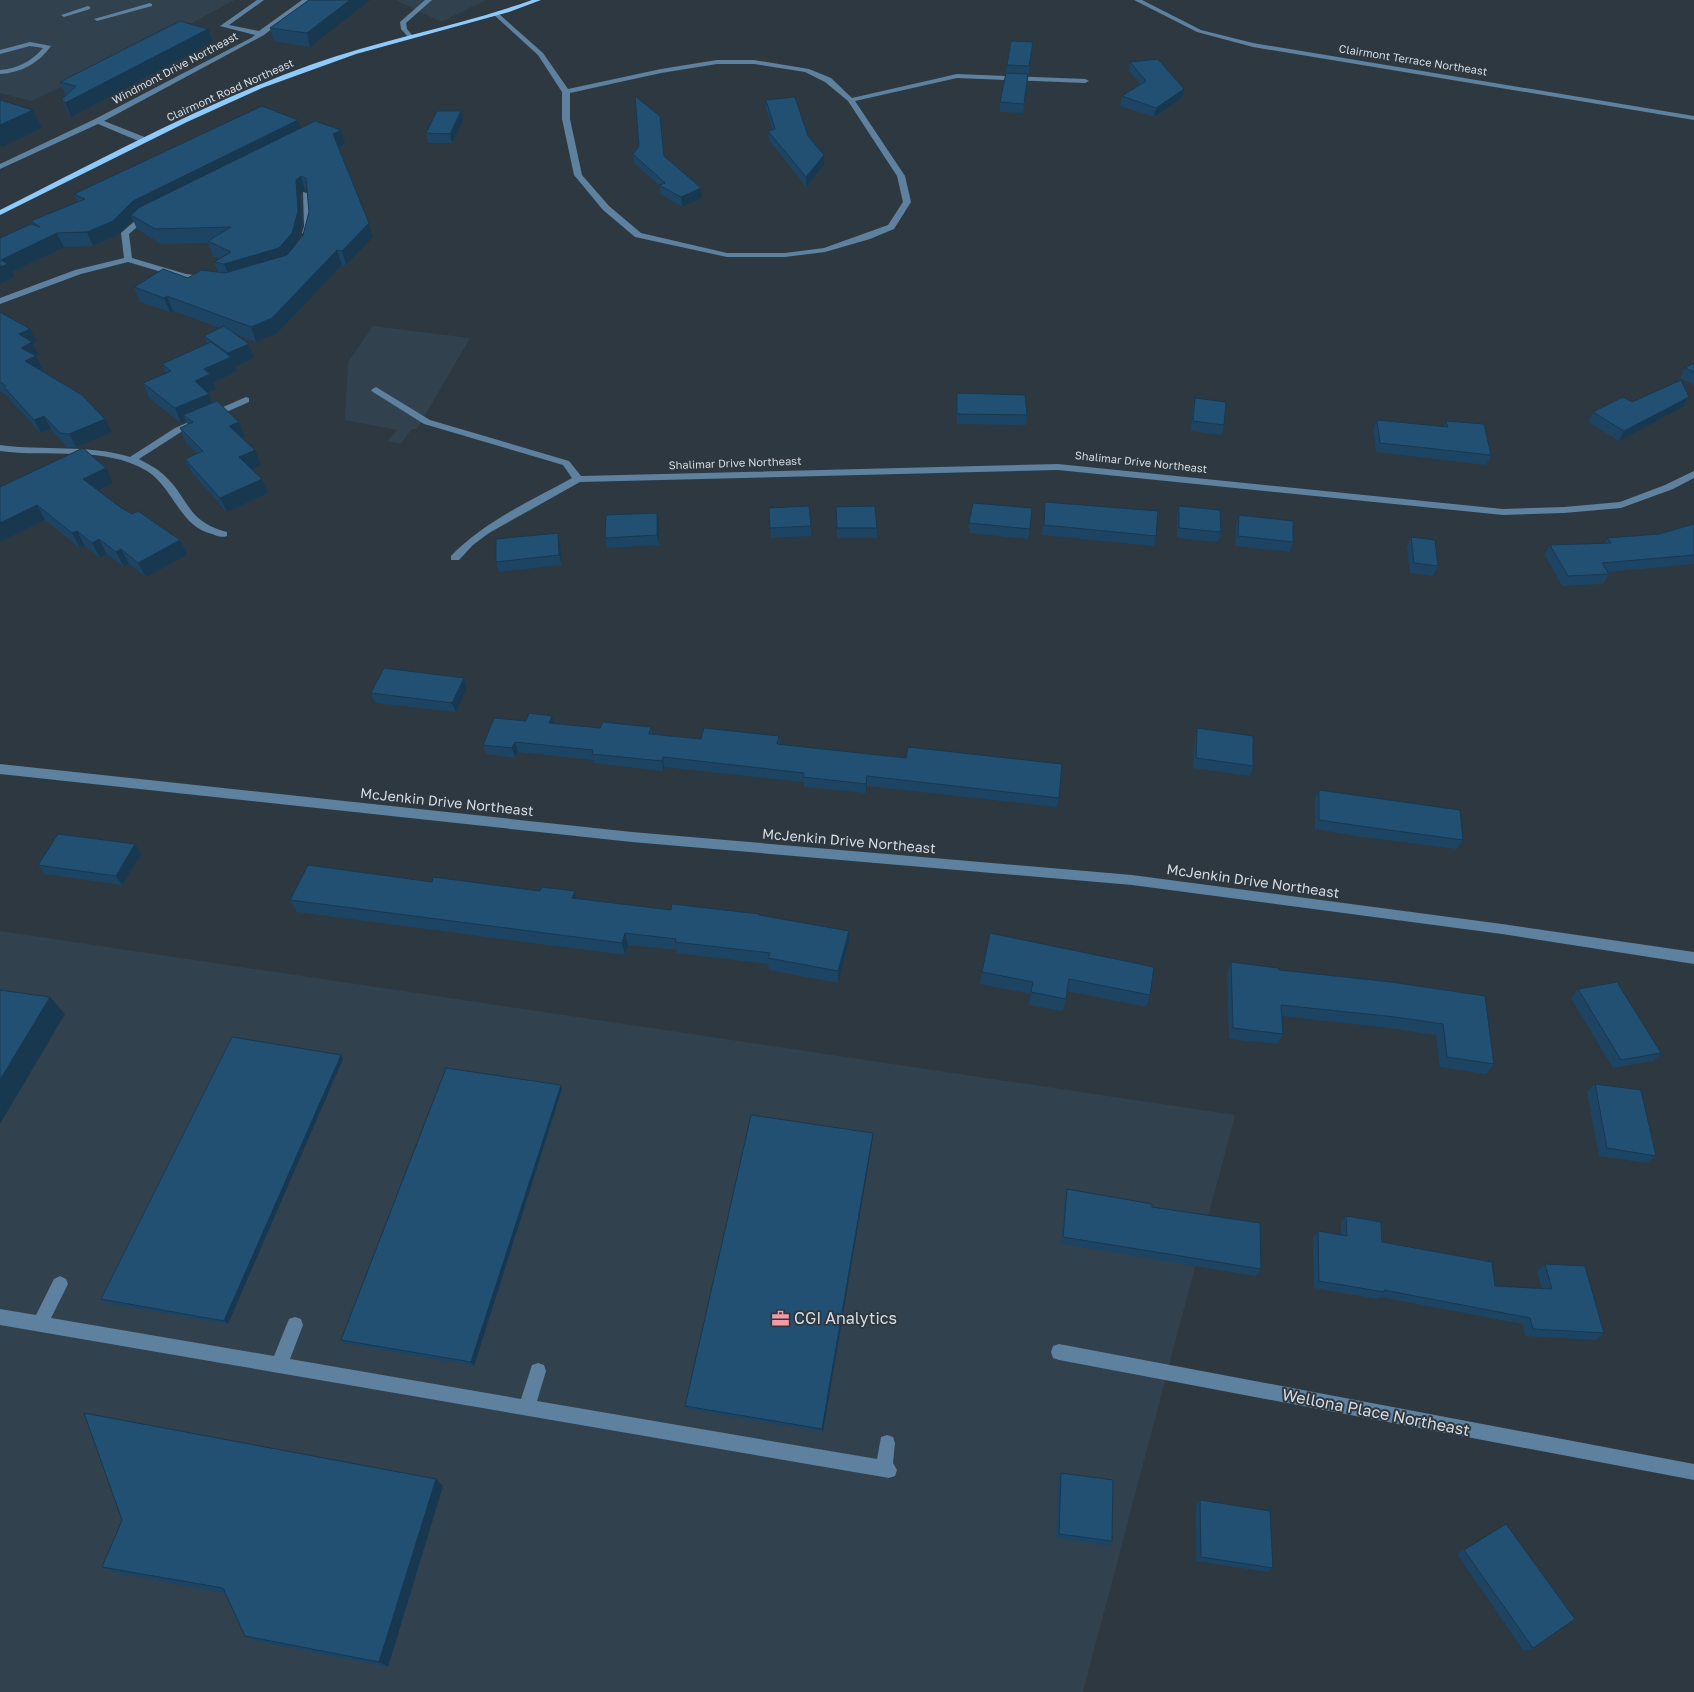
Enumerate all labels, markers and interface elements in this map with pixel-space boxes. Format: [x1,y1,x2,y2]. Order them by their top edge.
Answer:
street label: Windmont Drive Northeast [110,29,240,106]
street label: Clairmont Terrace Northeast [1338,41,1488,78]
street label: Clairmont Road Northeast [164,56,295,123]
street label: Shalimar Drive Northeast [1074,448,1208,475]
street label: Shalimar Drive Northeast [668,454,802,471]
street label: McJenkin Drive Northeast [360,784,535,819]
street label: McJenkin Drive Northeast [762,824,937,857]
street label: McJenkin Drive Northeast [1166,860,1340,901]
office icon: CGI Analytics [770,1308,790,1328]
place label: CGI Analytics [794,1308,897,1328]
street label: Wellona Place Northeast [1280,1384,1472,1440]

